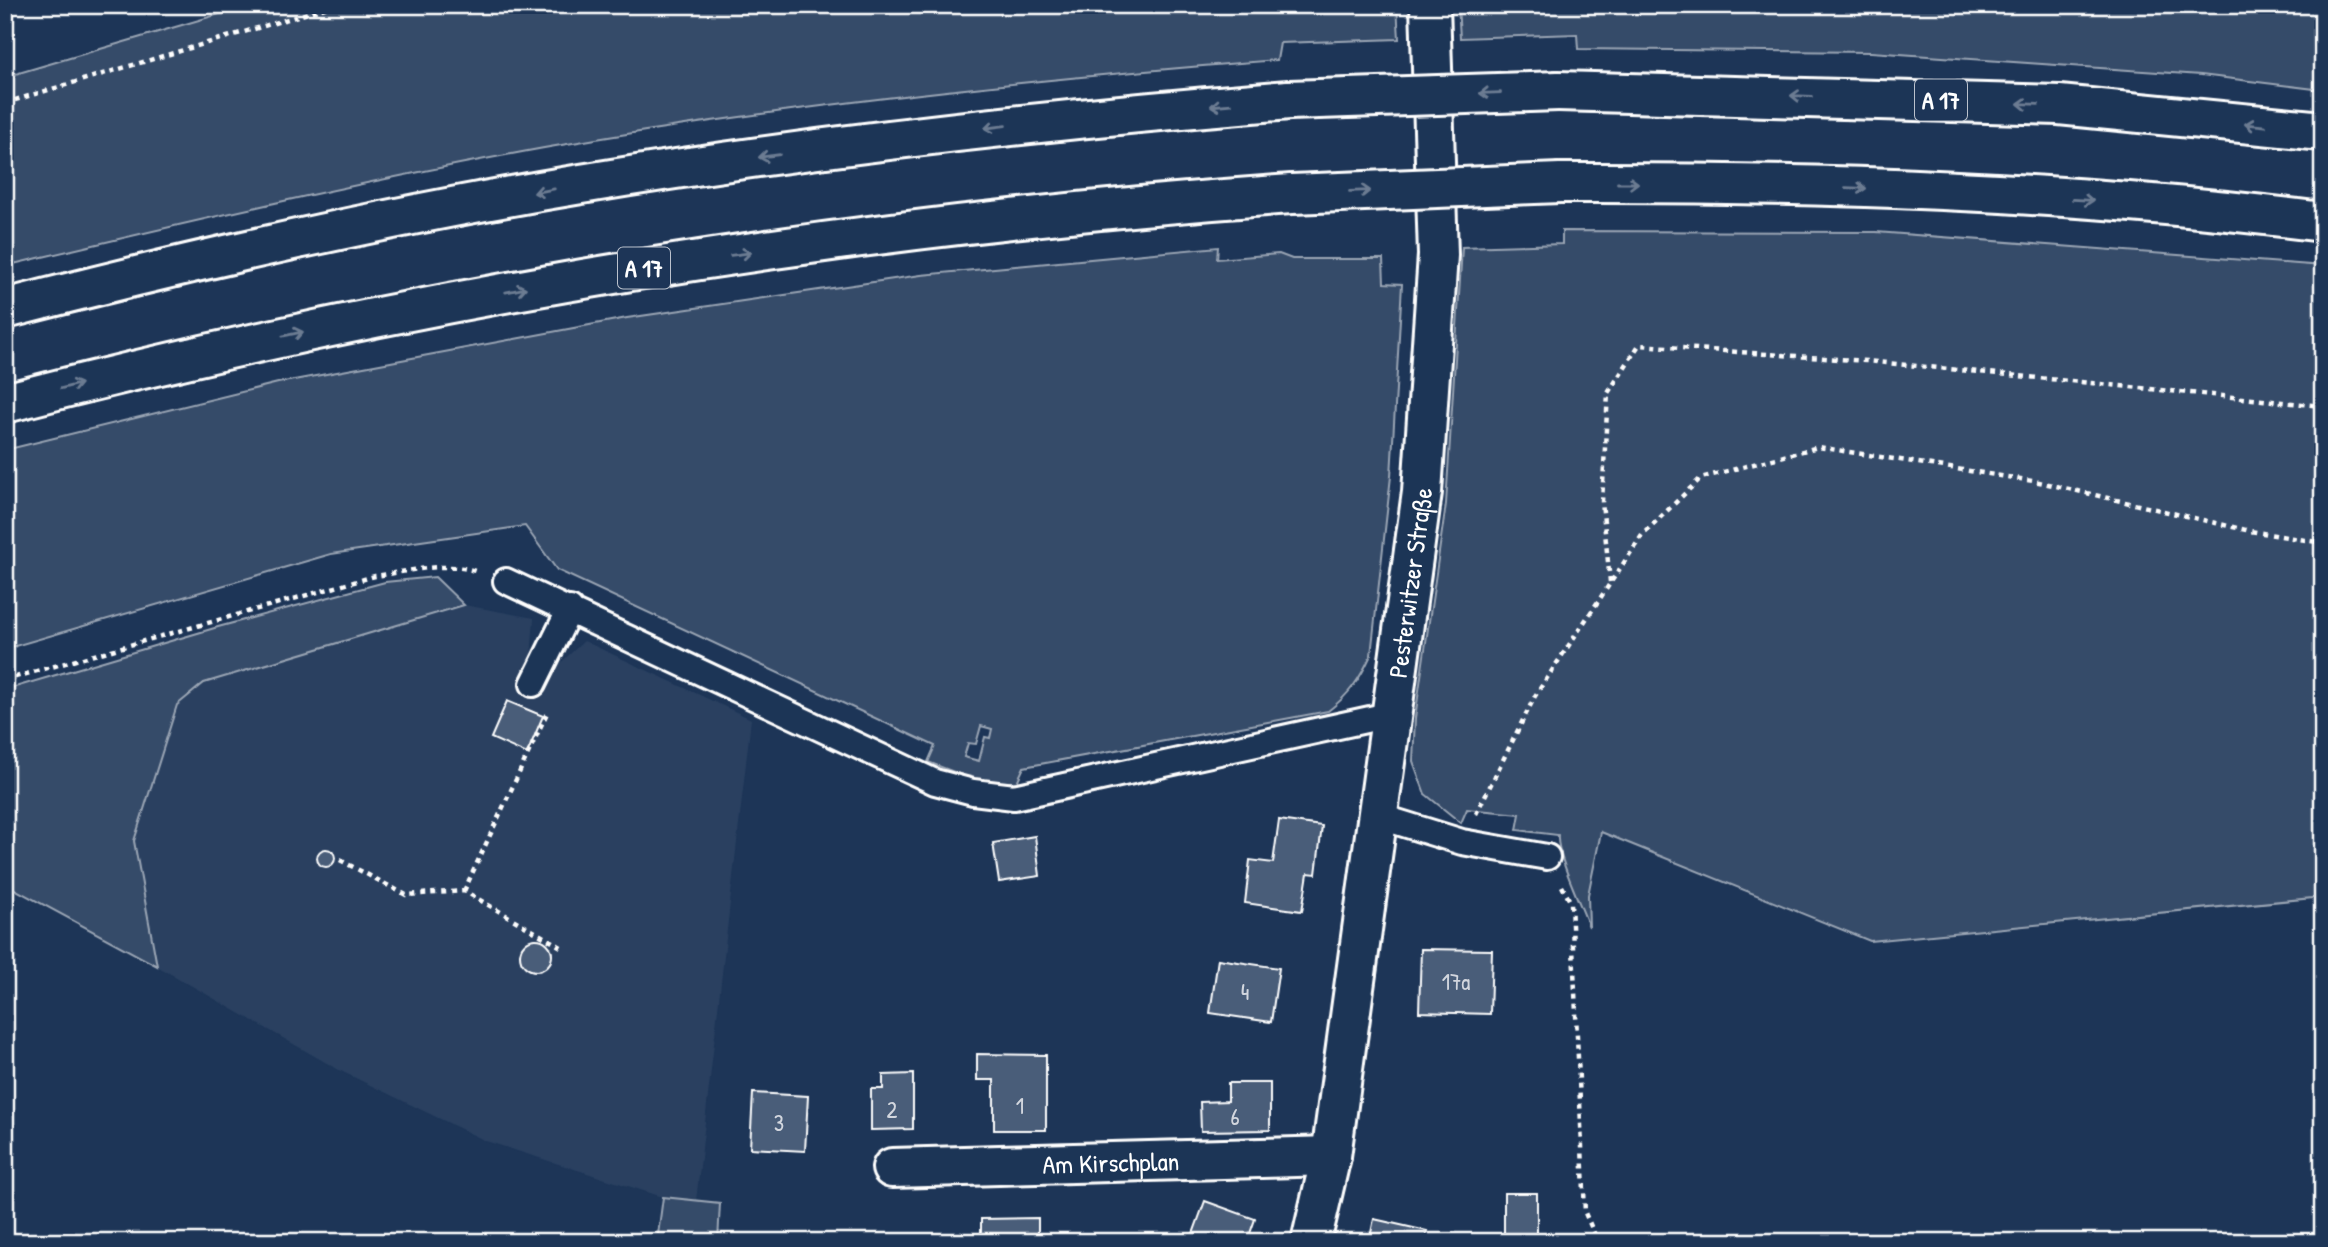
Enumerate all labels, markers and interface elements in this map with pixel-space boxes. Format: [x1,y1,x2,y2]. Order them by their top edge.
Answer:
road number: A 17 [1915,80,1967,120]
one-way arrow [1478,86,1501,100]
one-way arrow [1790,89,1813,102]
one-way arrow [2017,97,2040,110]
one-way arrow [1210,99,1233,112]
one-way arrow [2244,118,2267,131]
one-way arrow [984,121,1007,134]
one-way arrow [758,150,781,163]
one-way arrow [1617,176,1640,190]
one-way arrow [1844,182,1867,195]
one-way arrow [533,185,556,198]
one-way arrow [1348,185,1371,198]
one-way arrow [2071,193,2094,206]
road number: A 17 [618,247,670,288]
one-way arrow [729,247,752,260]
one-way arrow [504,283,527,296]
one-way arrow [281,327,304,341]
one-way arrow [60,379,82,392]
street label: Pesterwitzer Straße [1379,485,1440,680]
house number: 17a [1442,966,1470,997]
house number: 4 [1241,976,1249,1007]
house number: 1 [1016,1090,1024,1121]
house number: 2 [887,1094,898,1125]
house number: 6 [1230,1101,1240,1132]
house number: 3 [774,1107,784,1138]
street label: Am Kirschplan [1042,1143,1180,1181]

